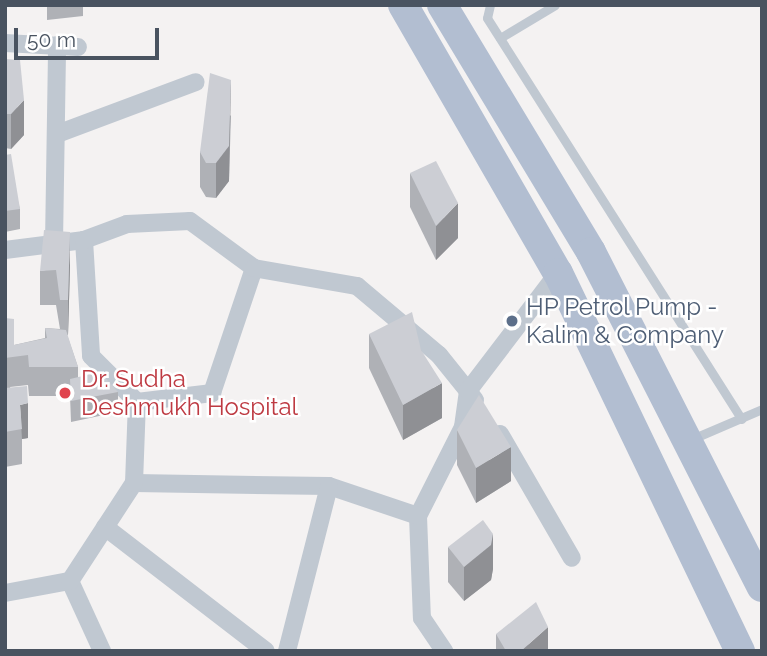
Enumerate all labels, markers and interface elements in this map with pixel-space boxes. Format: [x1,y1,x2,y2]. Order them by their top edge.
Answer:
scale bar [18,14,163,58]
text: 50 m [27,27,76,52]
place label: HP Petrol Pump - Kalim & Company [526,293,724,349]
marker: HP Petrol Pump - Kalim & Company [504,313,520,329]
place label: Dr. Sudha Deshmukh Hospital [81,365,298,421]
marker: Dr. Sudha Deshmukh Hospital [55,383,75,403]

